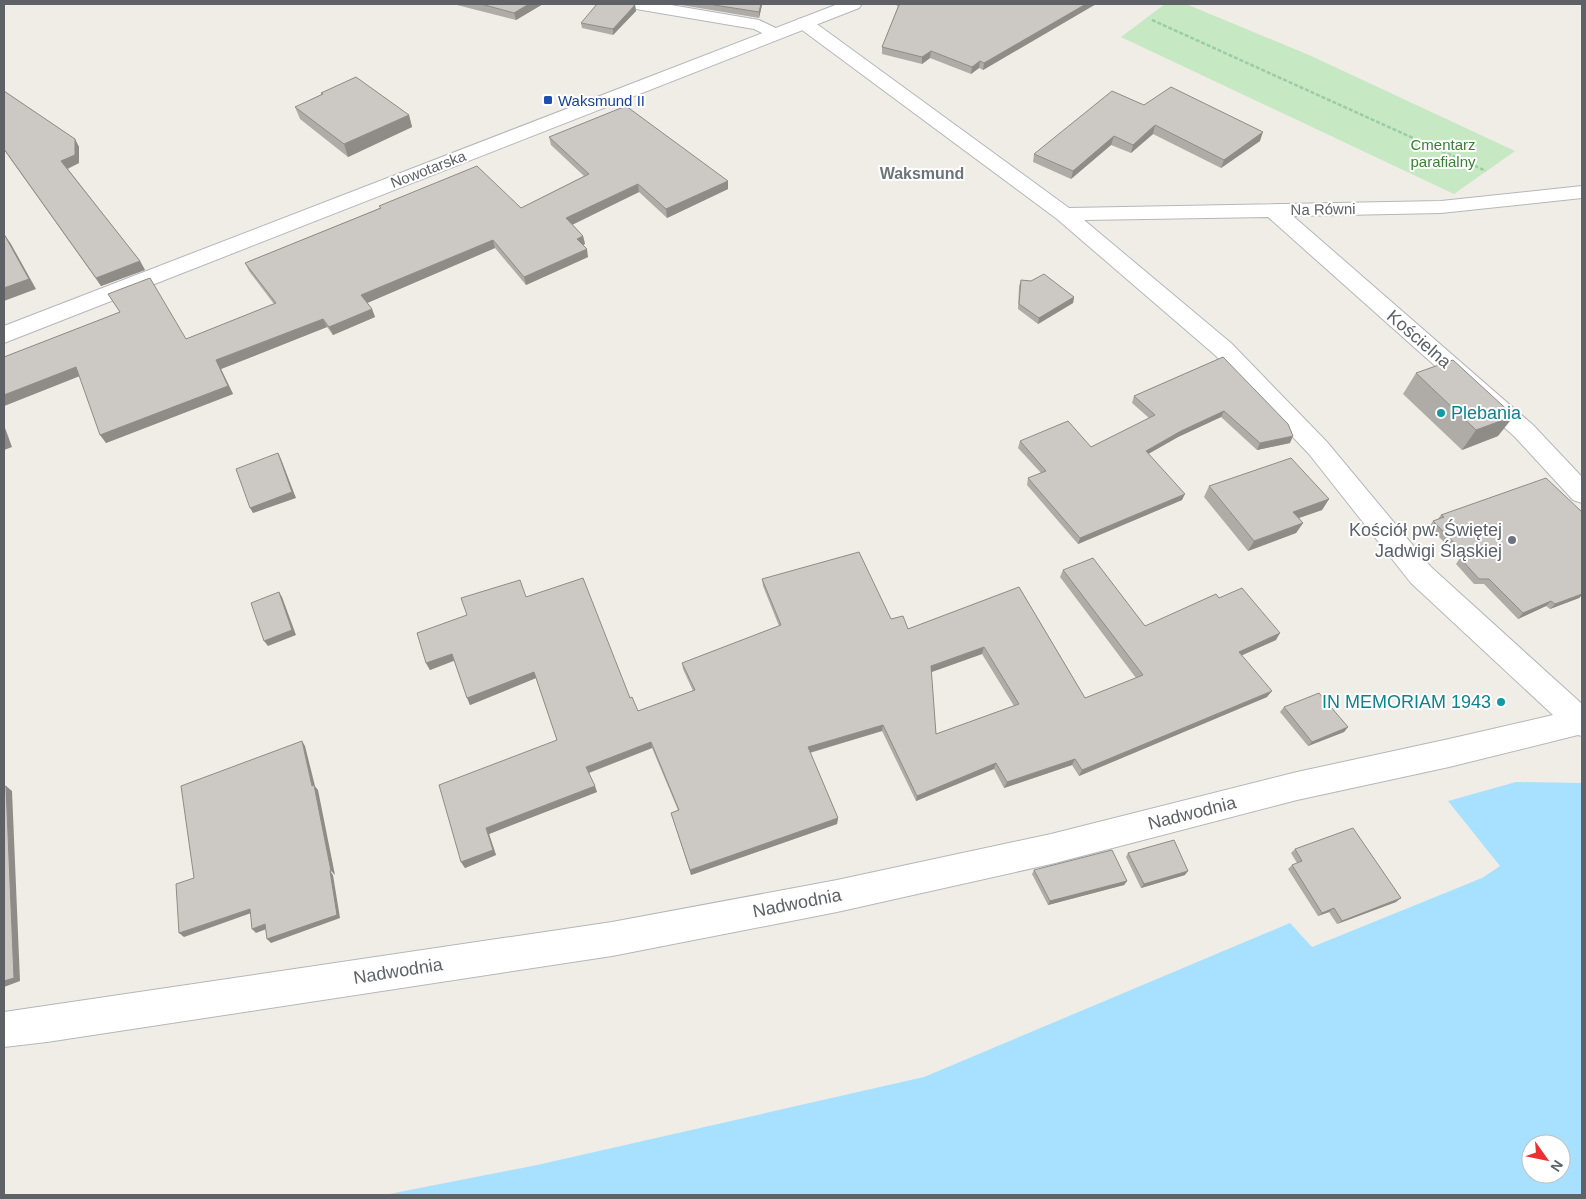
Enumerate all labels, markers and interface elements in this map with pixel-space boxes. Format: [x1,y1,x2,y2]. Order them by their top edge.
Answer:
place label: Waksmund II [558,92,645,109]
marker: Waksmund II [542,94,554,106]
park label: Cmentarz parafialny [1410,136,1476,170]
street label: Nowotarska [388,147,469,191]
district label: Waksmund [880,165,964,182]
street label: Na Równi [1290,200,1356,218]
street label: Kościelna [1383,306,1456,373]
place label: Plebania [1451,403,1522,423]
marker: Plebania [1435,407,1447,419]
place label: Kościół pw. Świętej Jadwigi Śląskiej [1349,519,1502,561]
marker: Kościół pw. Świętej Jadwigi Śląskiej [1506,534,1518,546]
place label: IN MEMORIAM 1943 [1322,692,1491,712]
marker: IN MEMORIAM 1943 [1495,696,1507,708]
street label: Nadwodnia [1146,792,1239,834]
street label: Nadwodnia [751,884,844,921]
street label: Nadwodnia [352,954,445,988]
north arrow [1521,1134,1571,1184]
text: N [1547,1157,1566,1175]

